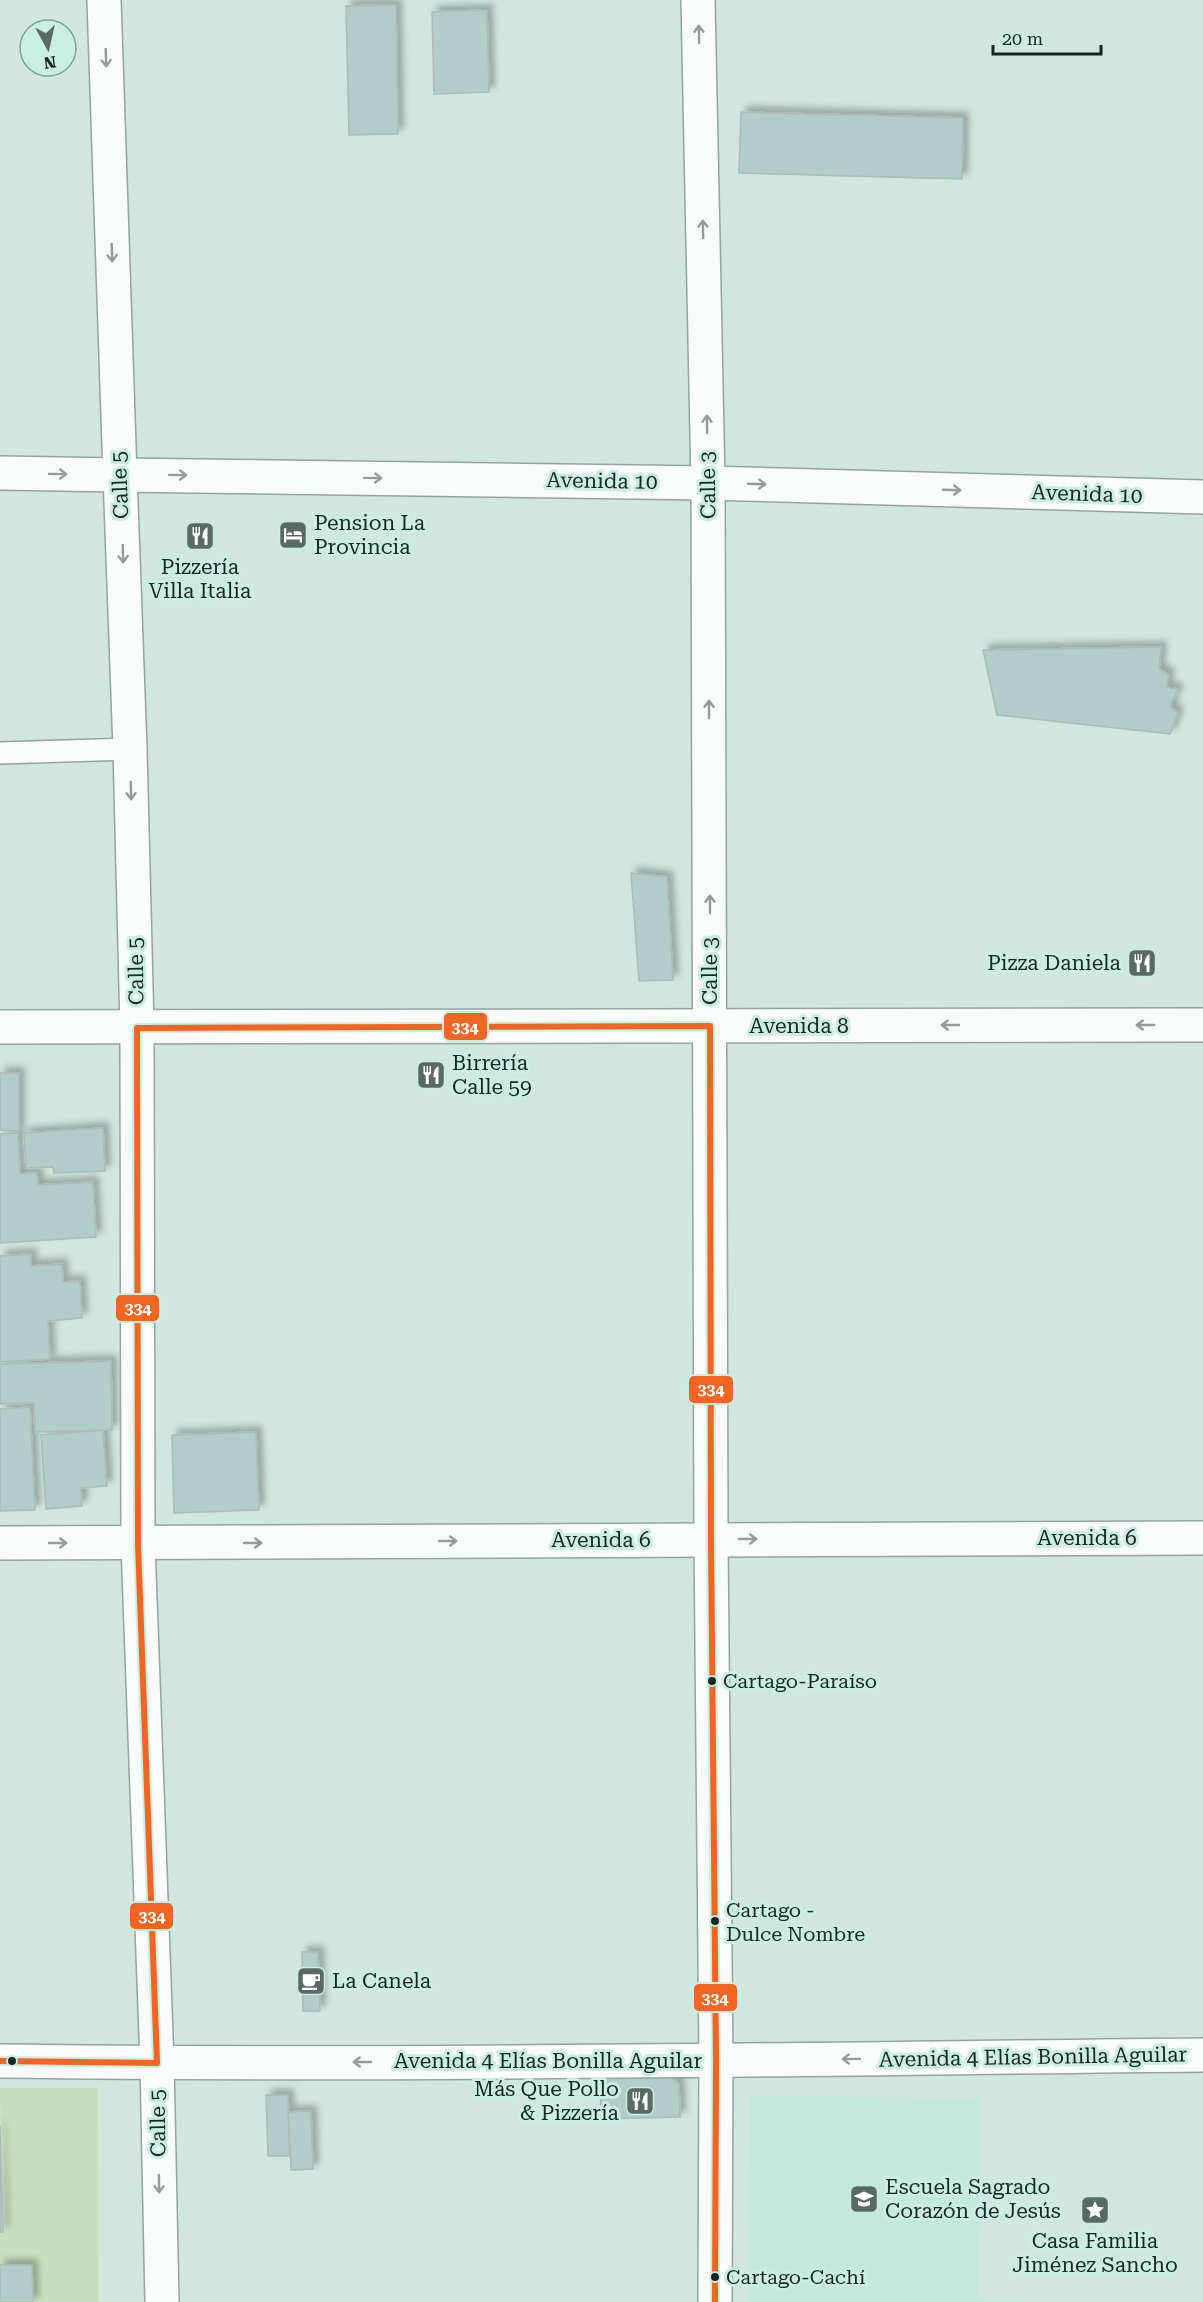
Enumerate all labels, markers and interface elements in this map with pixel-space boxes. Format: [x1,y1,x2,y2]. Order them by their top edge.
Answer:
north arrow [18,18,78,78]
scale bar [993,18,1101,56]
one-way arrow [693,25,705,45]
text: 20 m [1002,28,1043,49]
one-way arrow [100,48,111,68]
text: N [43,52,57,73]
one-way arrow [697,220,709,240]
one-way arrow [107,243,118,263]
one-way arrow [701,415,713,435]
street label: Calle 5 [107,451,133,519]
street label: Calle 3 [695,451,721,519]
one-way arrow [48,468,68,480]
street label: Avenida 10 [546,468,658,494]
one-way arrow [168,470,188,481]
one-way arrow [363,472,383,484]
one-way arrow [747,479,767,490]
street label: Avenida 10 [1031,480,1143,508]
one-way arrow [942,484,962,496]
place label: Pension La Provincia [314,511,426,559]
hotel icon: Pension La Provincia [277,519,309,551]
restaurant icon: Pizzería Villa Italia [184,520,216,552]
one-way arrow [117,544,128,564]
place label: Pizzería Villa Italia [149,555,252,603]
one-way arrow [703,700,715,720]
one-way arrow [126,780,137,800]
one-way arrow [704,895,716,915]
street label: Calle 5 [123,937,149,1005]
street label: Calle 3 [698,937,722,1005]
restaurant icon: Pizza Daniela [1126,947,1158,979]
place label: Pizza Daniela [987,951,1122,975]
line badge: 334 [443,1012,488,1041]
street label: Avenida 8 [749,1014,849,1038]
text: 334 [452,1018,478,1037]
one-way arrow [940,1019,960,1031]
one-way arrow [1135,1019,1155,1031]
place label: Birrería Calle 59 [452,1051,532,1099]
restaurant icon: Birrería Calle 59 [415,1059,447,1091]
line badge: 334 [115,1294,160,1322]
text: 334 [125,1299,151,1318]
line badge: 334 [688,1375,734,1404]
text: 334 [698,1380,724,1399]
street label: Avenida 6 [1037,1526,1137,1550]
street label: Avenida 6 [551,1528,651,1552]
one-way arrow [738,1534,758,1545]
one-way arrow [438,1536,458,1547]
one-way arrow [48,1537,68,1549]
one-way arrow [243,1537,263,1549]
place label: Cartago-Paraíso [723,1669,877,1693]
marker: Cartago-Paraíso [706,1675,718,1687]
place label: Cartago - Dulce Nombre [726,1898,865,1946]
line badge: 334 [129,1902,174,1930]
text: 334 [139,1907,165,1926]
marker: Cartago - Dulce Nombre [709,1915,721,1927]
cafe icon: La Canela [295,1965,327,1997]
place label: La Canela [332,1969,432,1993]
line badge: 334 [693,1983,738,2012]
text: 334 [702,1989,728,2008]
street label: Avenida 4 Elías Bonilla Aguilar [879,2042,1188,2072]
street label: Avenida 4 Elías Bonilla Aguilar [394,2049,702,2073]
one-way arrow [841,2053,861,2065]
unlabelled marker [6,2055,18,2067]
one-way arrow [352,2056,372,2068]
place label: Más Que Pollo & Pizzería [474,2077,620,2125]
restaurant icon: Más Que Pollo & Pizzería [624,2085,656,2117]
street label: Calle 5 [145,2089,171,2157]
one-way arrow [153,2174,165,2194]
place label: Escuela Sagrado Corazón de Jesús [885,2175,1061,2223]
school or university icon: Escuela Sagrado Corazón de Jesús [848,2183,880,2215]
place icon: Casa Familia Jiménez Sancho [1079,2194,1111,2226]
place label: Casa Familia Jiménez Sancho [1012,2229,1178,2277]
place label: Cartago-Cachí [726,2265,865,2289]
marker: Cartago-Cachí [709,2271,721,2283]

